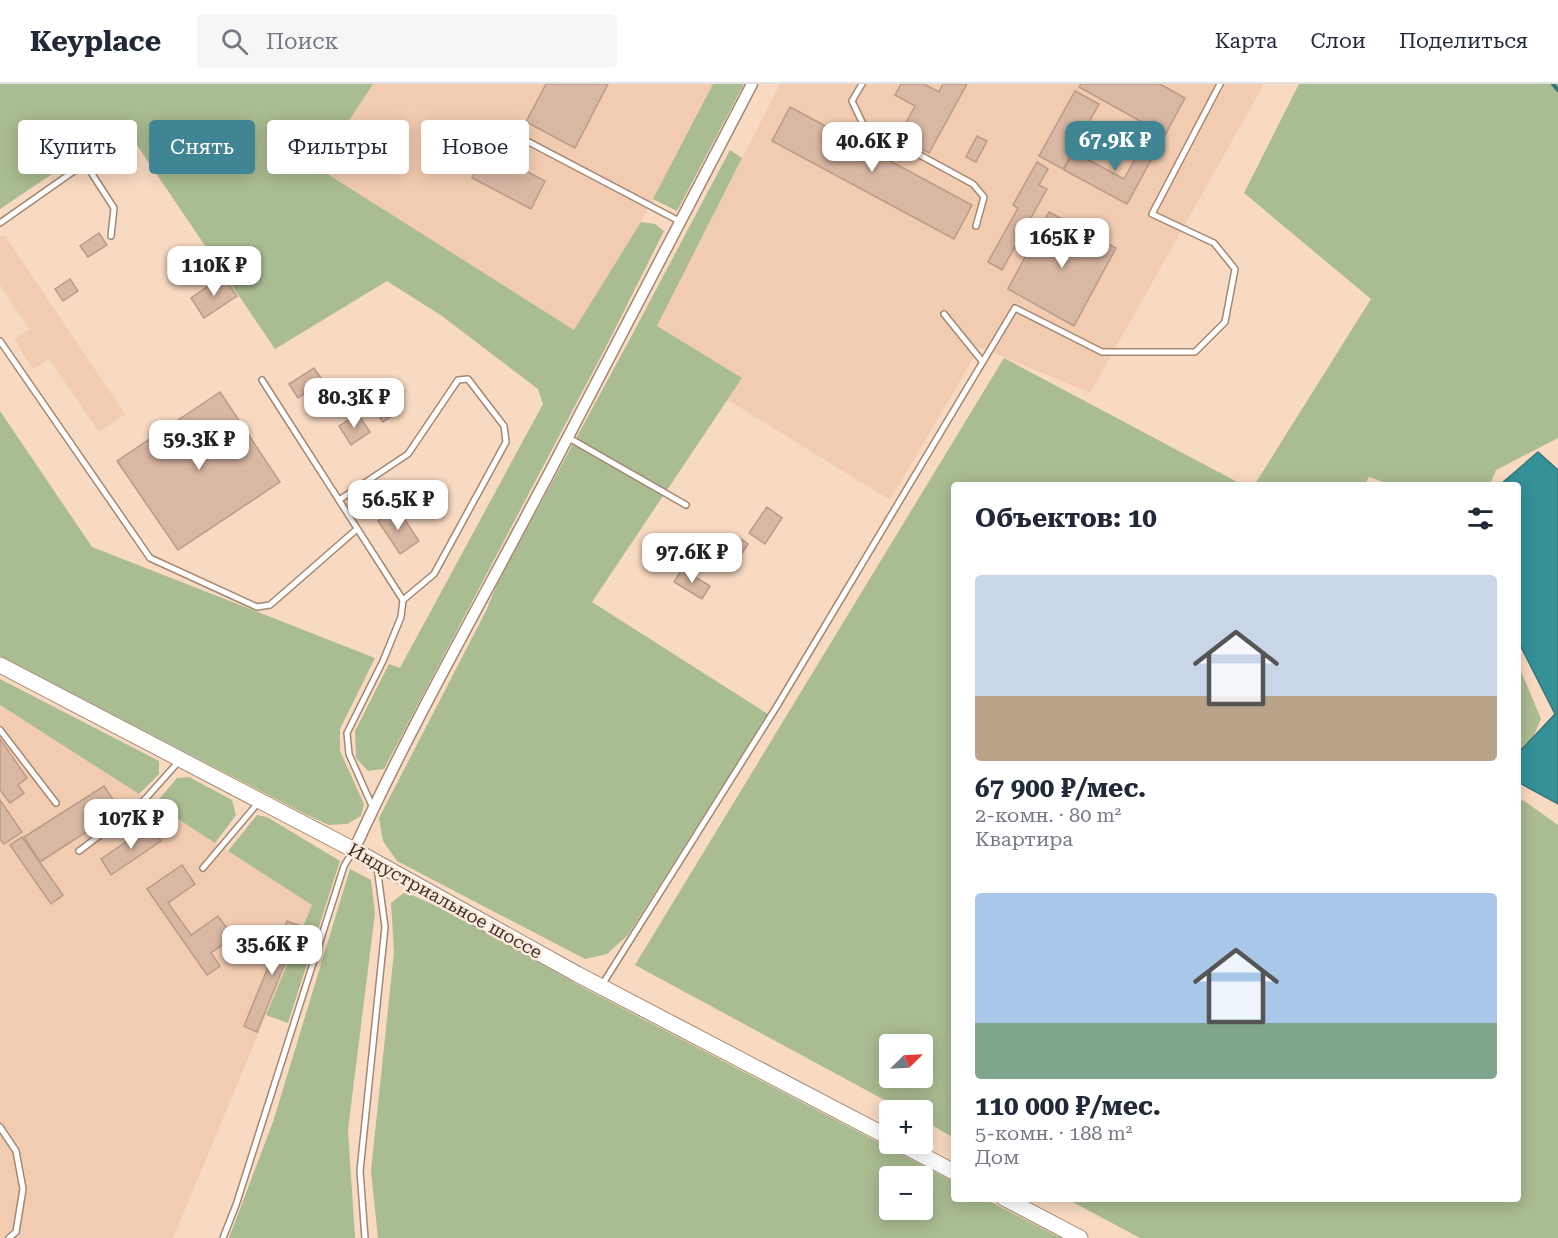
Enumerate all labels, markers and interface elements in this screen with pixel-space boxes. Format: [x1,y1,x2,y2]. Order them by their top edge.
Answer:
search box [197,14,617,68]
text: Keyplace [30,25,161,58]
icon: search [218,25,251,58]
text: Поиск [266,29,338,54]
text: Карта [1215,29,1278,53]
text: Слои [1311,29,1366,53]
text: Поделиться [1399,29,1528,53]
chip: Купить [18,120,137,174]
chip: Снять [149,120,255,174]
chip: Фильтры [267,120,409,174]
chip: Новое [421,120,529,174]
pin: 67.9K ₽ [1060,121,1170,172]
pin: 40.6K ₽ [817,122,927,173]
text: 67.9K ₽ [1079,128,1151,152]
text: 40.6K ₽ [836,129,908,153]
pin: 165K ₽ [1013,218,1111,269]
text: 165K ₽ [1029,225,1095,249]
pin: 110K ₽ [165,246,263,297]
text: 110K ₽ [181,253,247,277]
pin: 80.3K ₽ [299,378,409,429]
text: 80.3K ₽ [318,385,390,409]
pin: 59.3K ₽ [144,420,254,471]
text: 59.3K ₽ [163,427,235,451]
pin: 56.5K ₽ [343,480,453,531]
text: 56.5K ₽ [362,487,434,511]
icon: filters [1464,502,1497,535]
text: Объектов: 10 [975,503,1157,533]
pin: 97.6K ₽ [637,533,747,584]
text: 97.6K ₽ [656,540,728,564]
icon: home [1182,614,1290,722]
text: 67 900 ₽/мес. [975,773,1146,803]
pin: 107K ₽ [82,799,180,850]
text: 2-комн. · 80 m² [975,803,1121,827]
text: 107K ₽ [98,806,164,830]
text: Квартира [975,827,1073,851]
street label: Индустриальное шоссе [345,838,546,963]
pin: 35.6K ₽ [217,925,327,976]
text: 35.6K ₽ [236,932,308,956]
icon: home [1182,932,1290,1040]
north arrow [879,1034,933,1088]
map controls [879,1034,933,1220]
text: 110 000 ₽/мес. [975,1091,1161,1121]
button: + [879,1100,933,1154]
text: 5-комн. · 188 m² [975,1121,1132,1145]
text: Дом [975,1145,1019,1169]
button: − [879,1166,933,1220]

